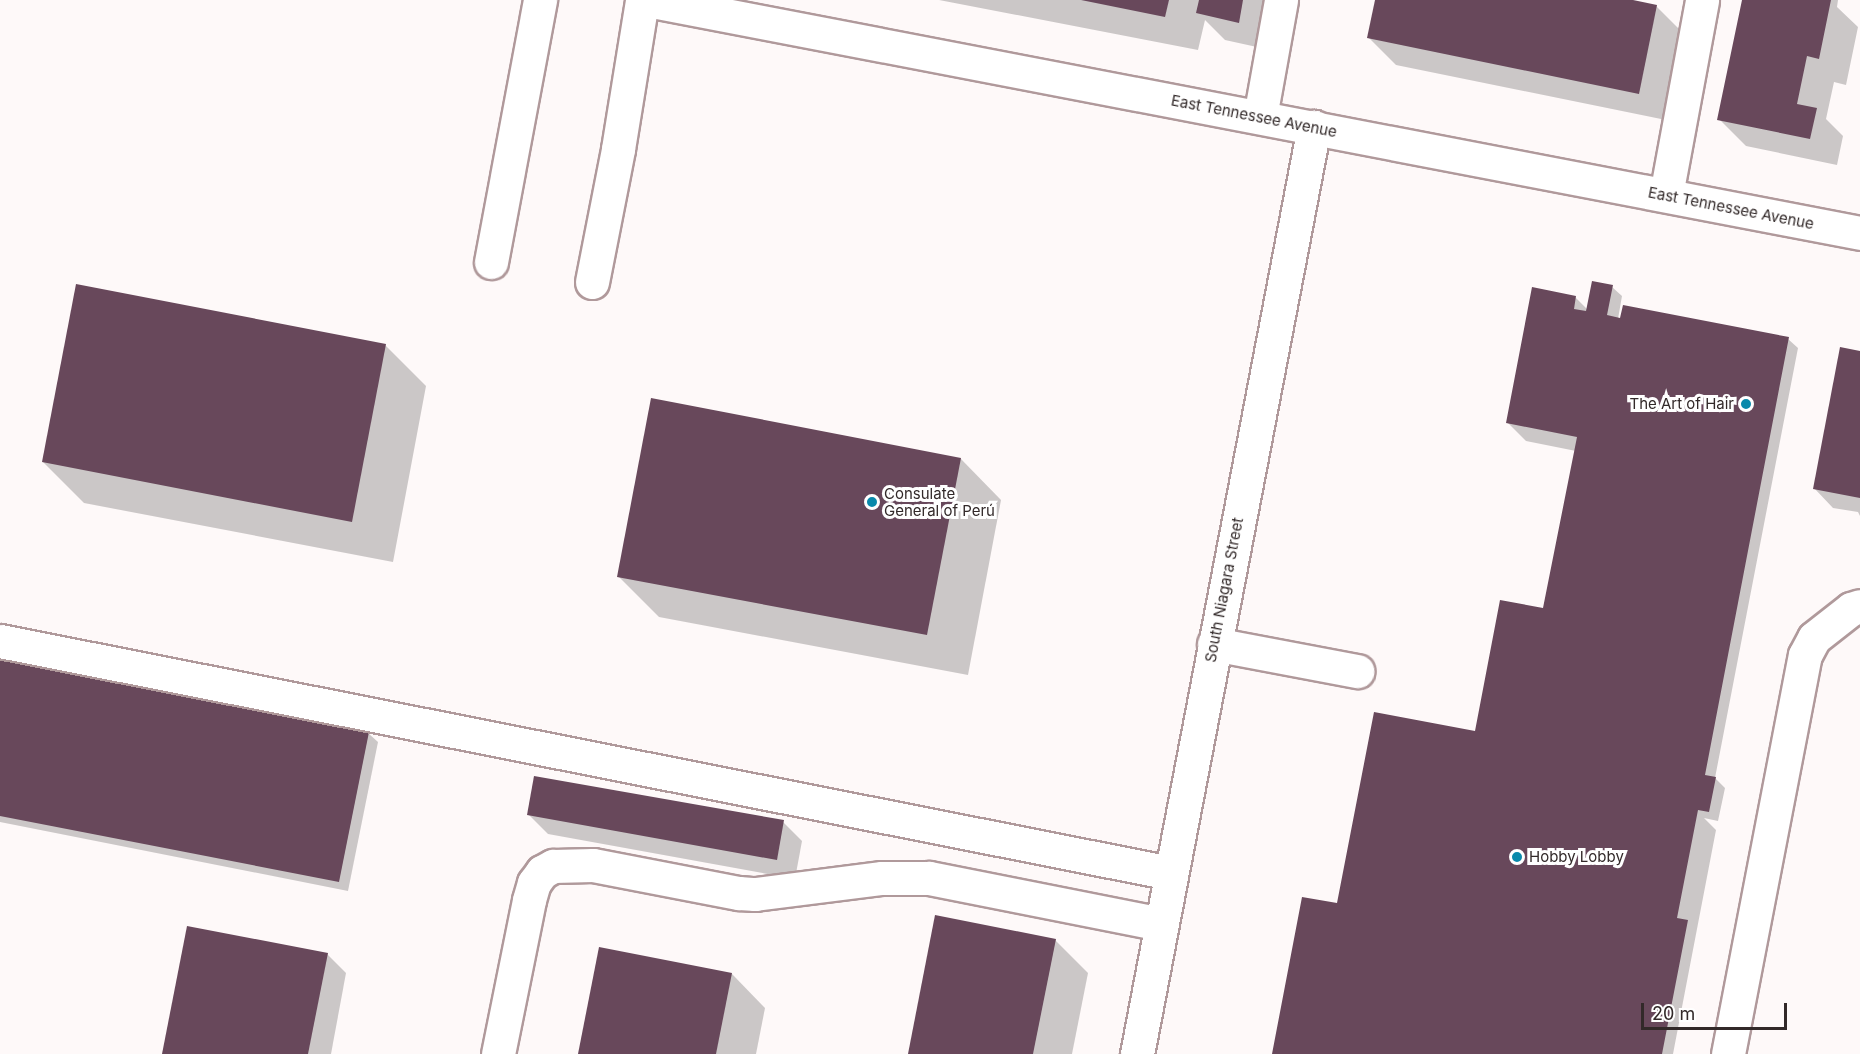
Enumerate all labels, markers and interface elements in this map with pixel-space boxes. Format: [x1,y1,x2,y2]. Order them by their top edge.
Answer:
street label: East Tennessee Avenue [1170,91,1338,141]
street label: East Tennessee Avenue [1647,183,1815,233]
place label: The Art of Hair [1630,395,1734,413]
marker: The Art of Hair [1739,397,1753,411]
place label: Consulate General of Perú [884,484,995,519]
marker: Consulate General of Perú [865,495,879,509]
street label: South Niagara Street [1201,516,1247,664]
place label: Hobby Lobby [1529,848,1624,866]
marker: Hobby Lobby [1510,850,1524,864]
scale bar [1644,991,1790,1029]
text: 20 m [1652,1003,1695,1024]

